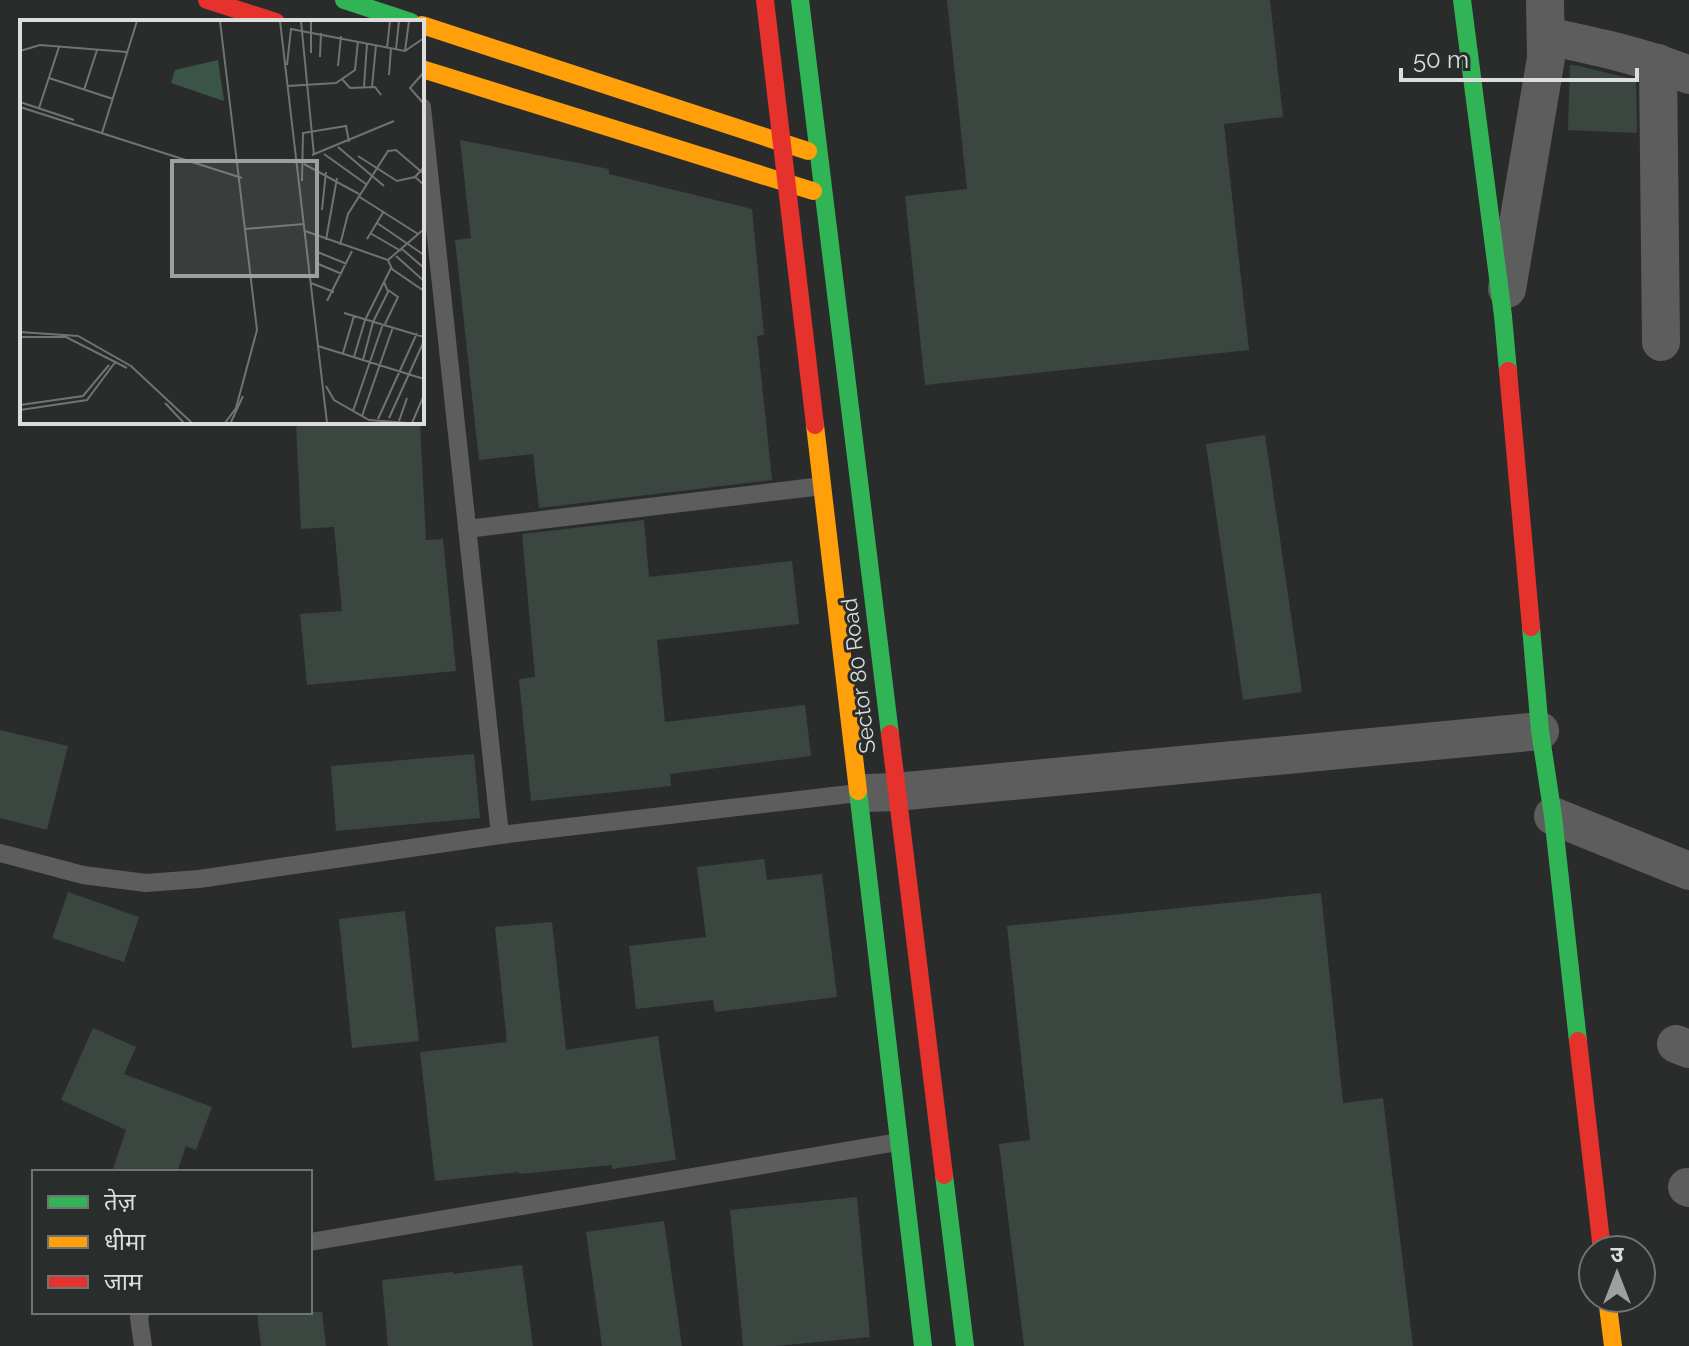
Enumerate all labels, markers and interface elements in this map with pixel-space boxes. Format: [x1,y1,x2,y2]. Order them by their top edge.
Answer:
inset map [20,20,424,424]
scale bar [1401,32,1637,82]
text: 50 m [1413,45,1469,74]
street label: Sector 80 Road [836,597,880,755]
legend [32,1170,312,1314]
text: तेज़ [104,1187,137,1216]
text: धीमा [104,1227,146,1256]
north arrow [1577,1234,1657,1314]
text: उ [1611,1241,1625,1267]
text: जाम [104,1267,143,1296]

